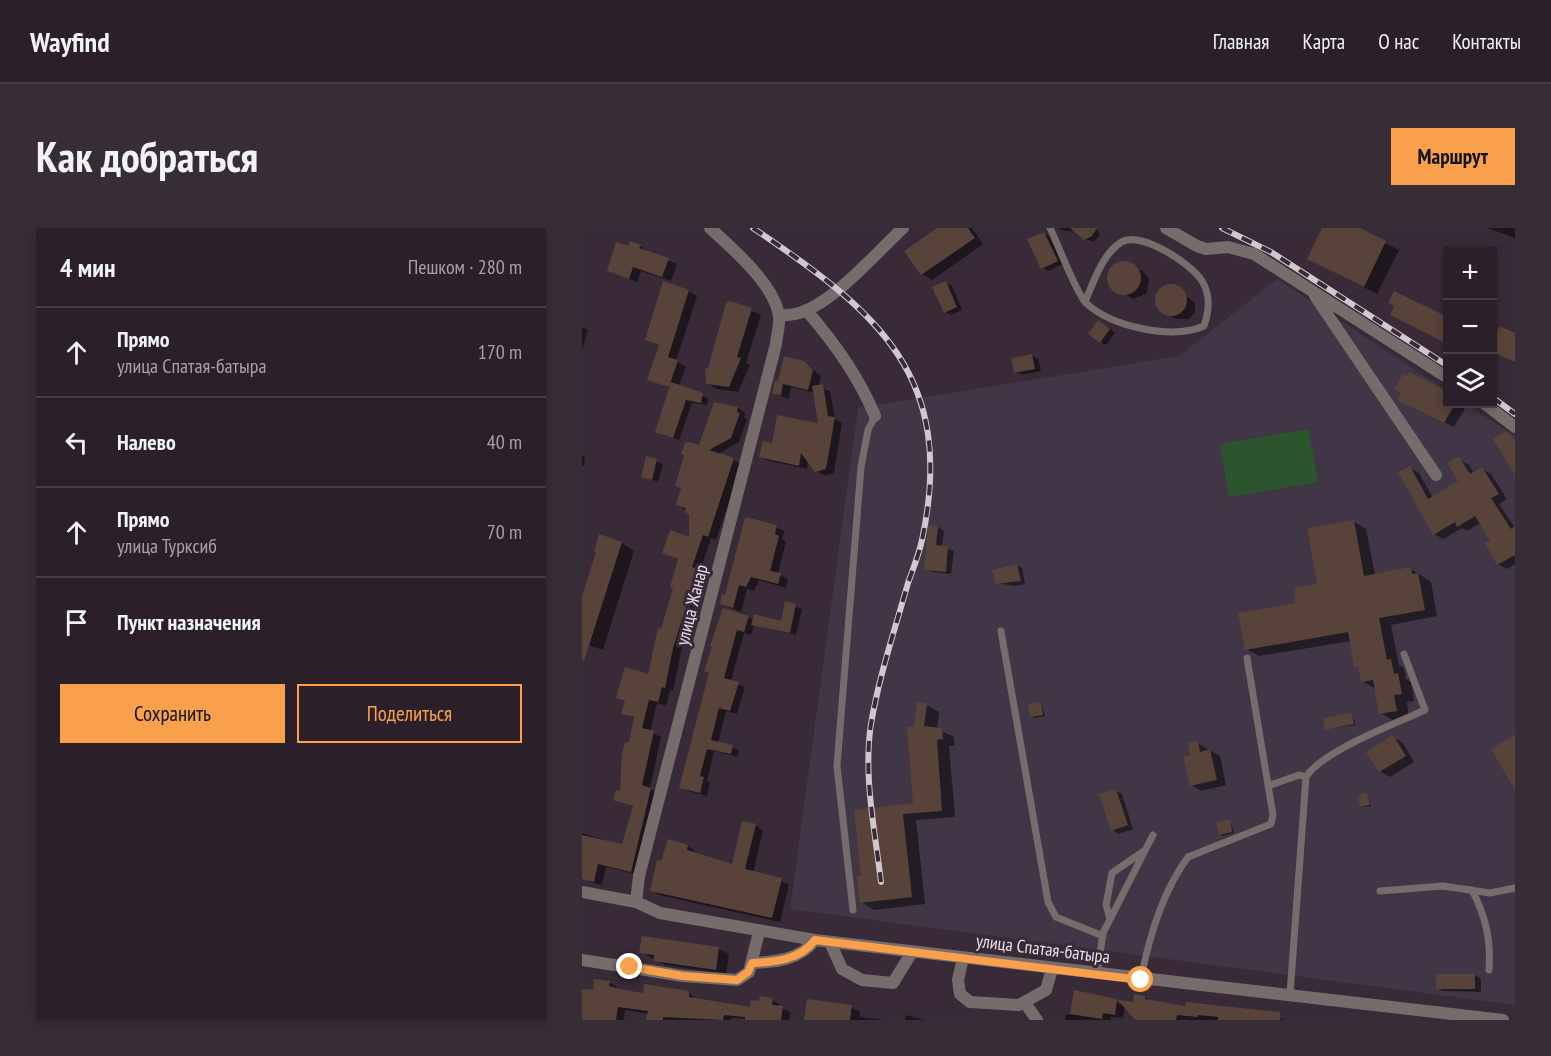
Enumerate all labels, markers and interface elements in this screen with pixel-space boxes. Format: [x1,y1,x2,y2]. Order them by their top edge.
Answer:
text: Wayfind [30,23,110,60]
text: Главная [1213,28,1269,55]
text: Карта [1302,28,1345,55]
text: О нас [1378,28,1419,55]
text: Контакты [1452,28,1521,55]
button: Маршрут [1391,128,1515,185]
text: Как добраться [36,129,258,184]
map controls [1443,246,1497,408]
button: + [1443,246,1497,300]
text: 4 мин [60,251,115,284]
text: Пешком · 280 m [408,254,522,280]
button: − [1443,300,1497,354]
text: Прямо [117,325,170,353]
icon: ahead [60,336,93,369]
text: 170 m [478,339,522,365]
text: улица Спатая-батыра [117,353,266,379]
button: layers [1443,354,1497,408]
icon: left [60,426,93,459]
text: Налево [117,428,176,456]
text: 40 m [487,429,522,455]
text: Прямо [117,505,170,533]
icon: ahead [60,516,93,549]
text: 70 m [487,519,522,545]
text: улица Турксиб [117,533,217,559]
street label: улица Жанар [670,562,713,648]
icon: arrive [60,606,93,639]
text: Пункт назначения [117,608,261,636]
button: Сохранить [60,684,285,743]
button: Поделиться [297,684,522,743]
street label: улица Спатая-батыра [975,929,1111,968]
route end [616,953,642,979]
route start [1127,966,1153,992]

